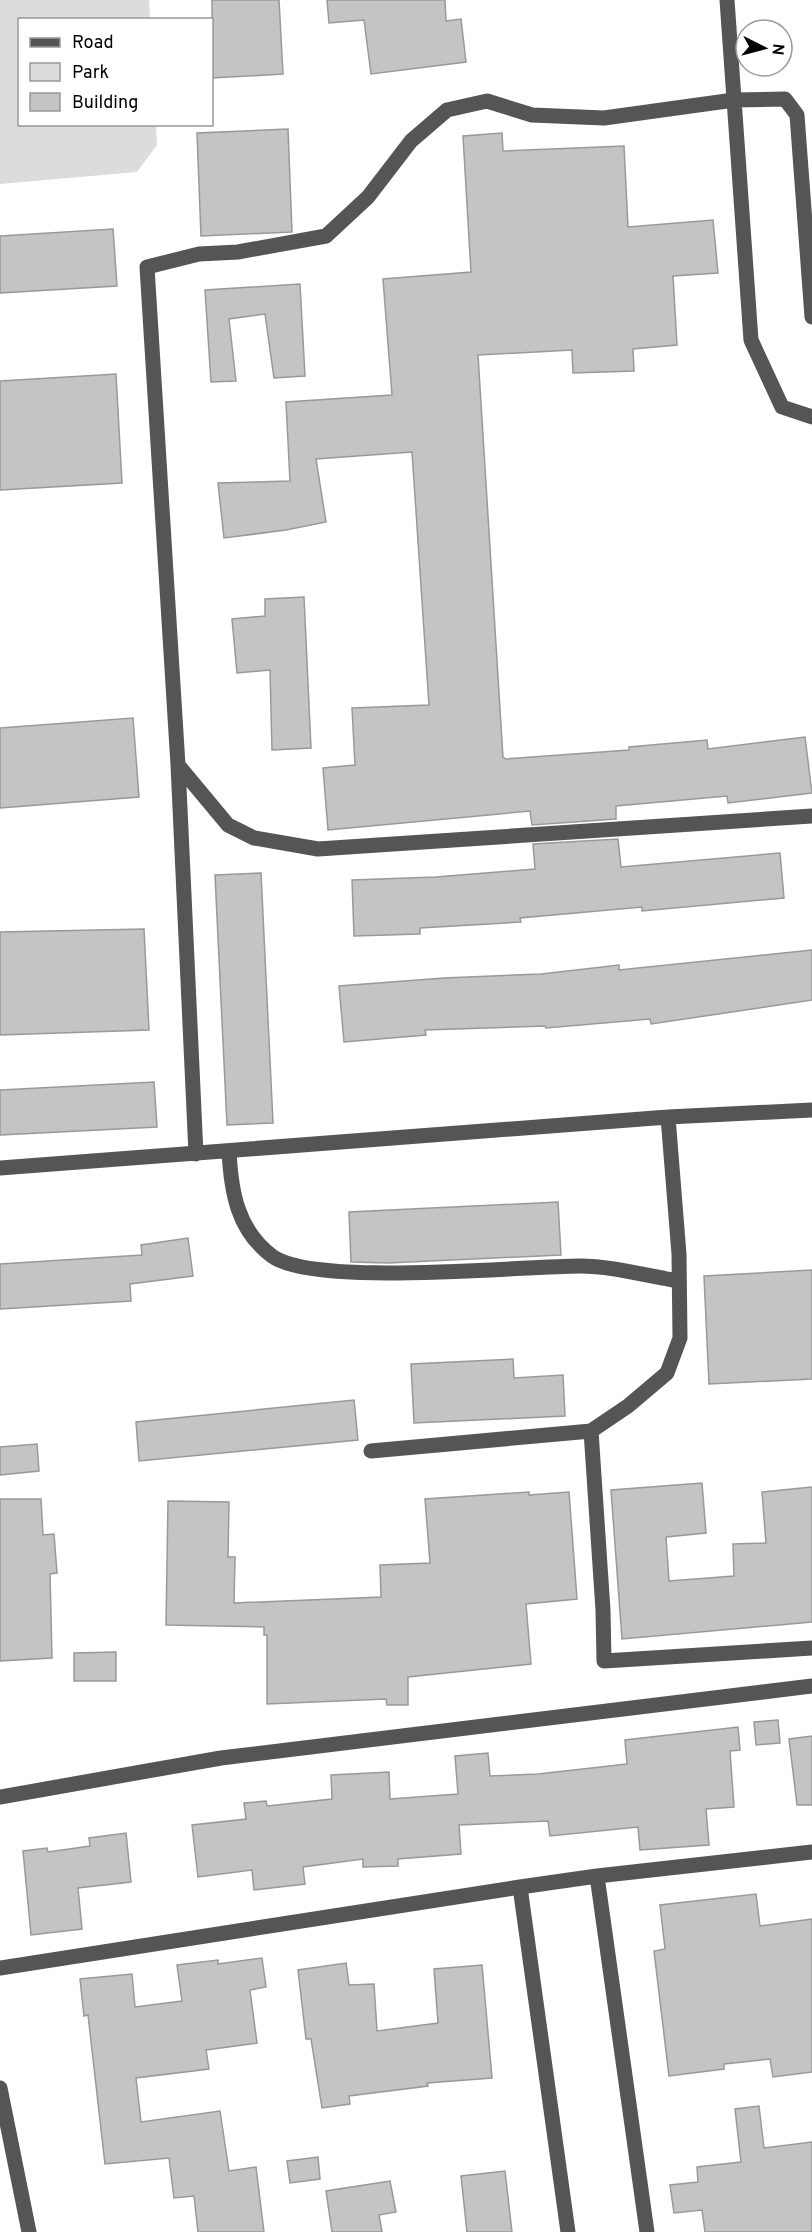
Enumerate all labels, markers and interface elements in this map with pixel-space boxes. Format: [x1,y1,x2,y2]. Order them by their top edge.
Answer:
legend [18,18,213,126]
north arrow [734,18,794,78]
text: Road [72,32,114,55]
text: N [766,43,787,56]
text: Park [72,62,109,85]
text: Building [72,92,138,115]

